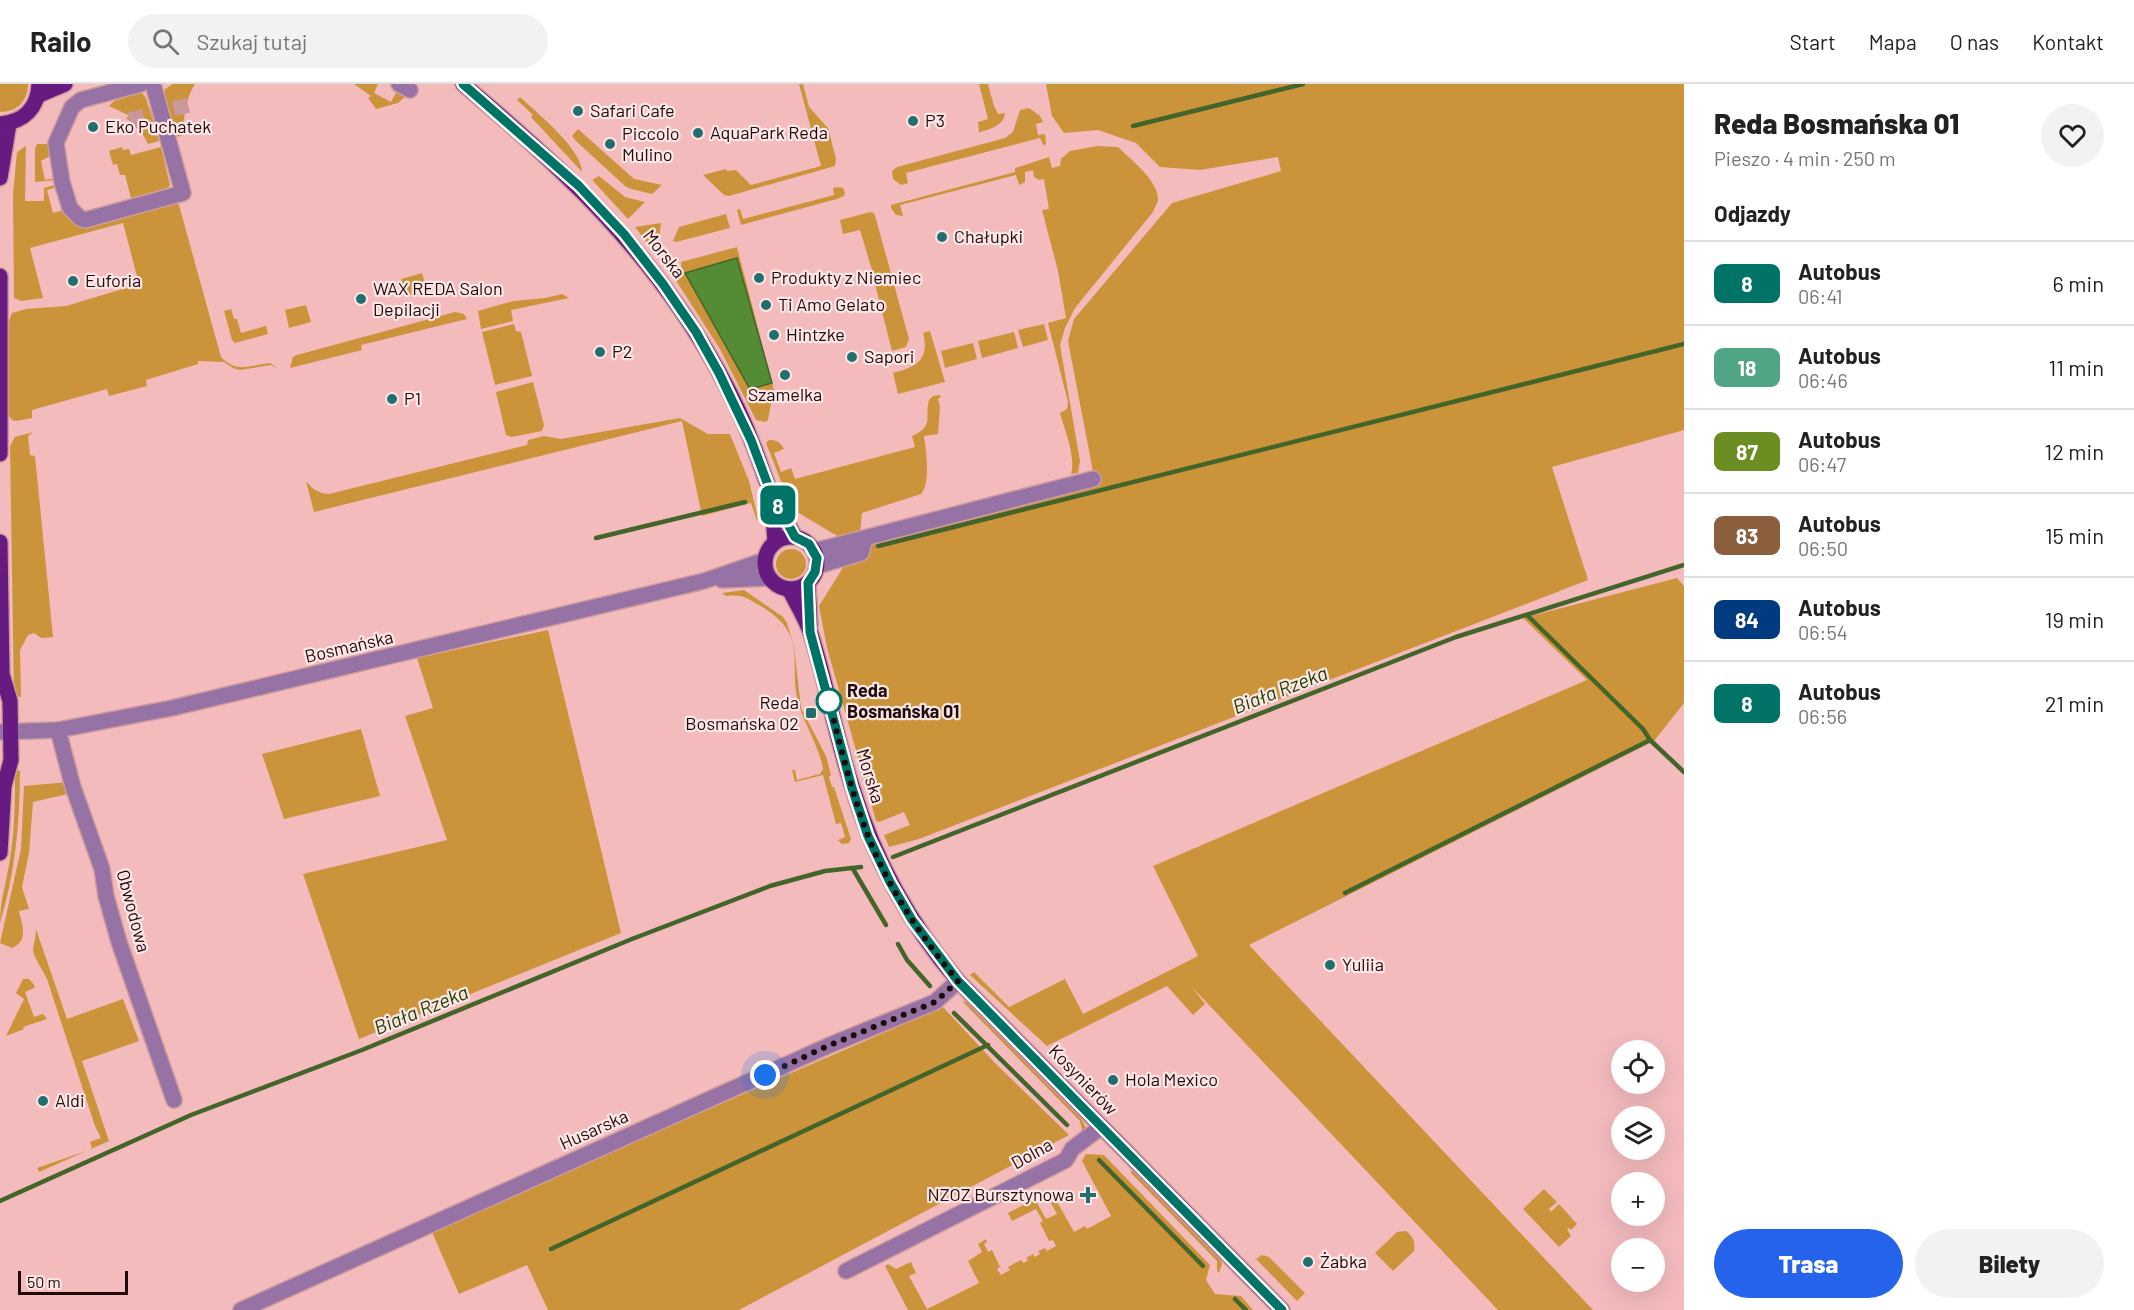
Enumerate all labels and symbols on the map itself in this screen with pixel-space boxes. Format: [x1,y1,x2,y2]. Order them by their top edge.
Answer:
place label: Safari Cafe [590,99,675,121]
marker: Safari Cafe [571,104,585,118]
place label: P3 [925,109,945,131]
marker: P3 [906,114,920,128]
place label: Eko Puchatek [105,115,211,137]
marker: Eko Puchatek [86,120,100,134]
place label: AquaPark Reda [710,121,828,143]
place label: Piccolo Mulino [622,122,680,165]
marker: AquaPark Reda [691,126,705,140]
marker: Piccolo Mulino [603,137,617,151]
street label: Morska [639,225,691,282]
place label: Chałupki [954,225,1023,247]
marker: Chałupki [935,230,949,244]
place label: Produkty z Niemiec [771,266,921,288]
place label: Euforia [85,269,141,291]
marker: Produkty z Niemiec [752,271,766,285]
marker: Euforia [66,274,80,288]
place label: WAX REDA Salon Depilacji [373,277,503,320]
marker: WAX REDA Salon Depilacji [354,292,368,306]
place label: Ti Amo Gelato [778,293,885,315]
marker: Ti Amo Gelato [759,298,773,312]
place label: Hintzke [786,323,845,345]
marker: Hintzke [767,328,781,342]
place label: P2 [612,340,632,362]
marker: P2 [593,345,607,359]
place label: Sapori [864,345,914,367]
marker: Sapori [845,350,859,364]
marker: Szamelka [778,368,792,382]
place label: Szamelka [748,383,822,405]
place label: P1 [404,387,421,409]
marker: P1 [385,392,399,406]
line badge: 8 [758,486,798,524]
street label: Bosmańska [302,625,395,667]
water label: Biała Rzeka [1229,660,1330,718]
place label: Reda Bosmańska 01 [847,679,959,722]
marker: Reda Bosmańska 01 [816,688,842,714]
place label: Reda Bosmańska 02 [685,691,799,734]
marker: Reda Bosmańska 02 [804,706,818,720]
street label: Morska [852,746,890,806]
street label: Obwodowa [112,867,156,954]
place label: Yuliia [1342,953,1384,975]
marker: Yuliia [1323,958,1337,972]
water label: Biała Rzeka [370,979,471,1039]
street label: Kosynierów [1045,1039,1123,1119]
your location [750,1060,780,1090]
place label: Hola Mexico [1125,1068,1218,1090]
marker: Hola Mexico [1106,1073,1120,1087]
place label: Aldi [55,1089,84,1111]
marker: Aldi [36,1094,50,1108]
street label: Husarska [556,1104,631,1154]
street label: Dolna [1007,1133,1056,1173]
place label: NZOZ Bursztynowa [928,1183,1074,1205]
marker: NZOZ Bursztynowa [1079,1186,1097,1204]
place label: Żabka [1320,1250,1367,1272]
marker: Żabka [1301,1255,1315,1269]
scale bar [18,1268,128,1296]

